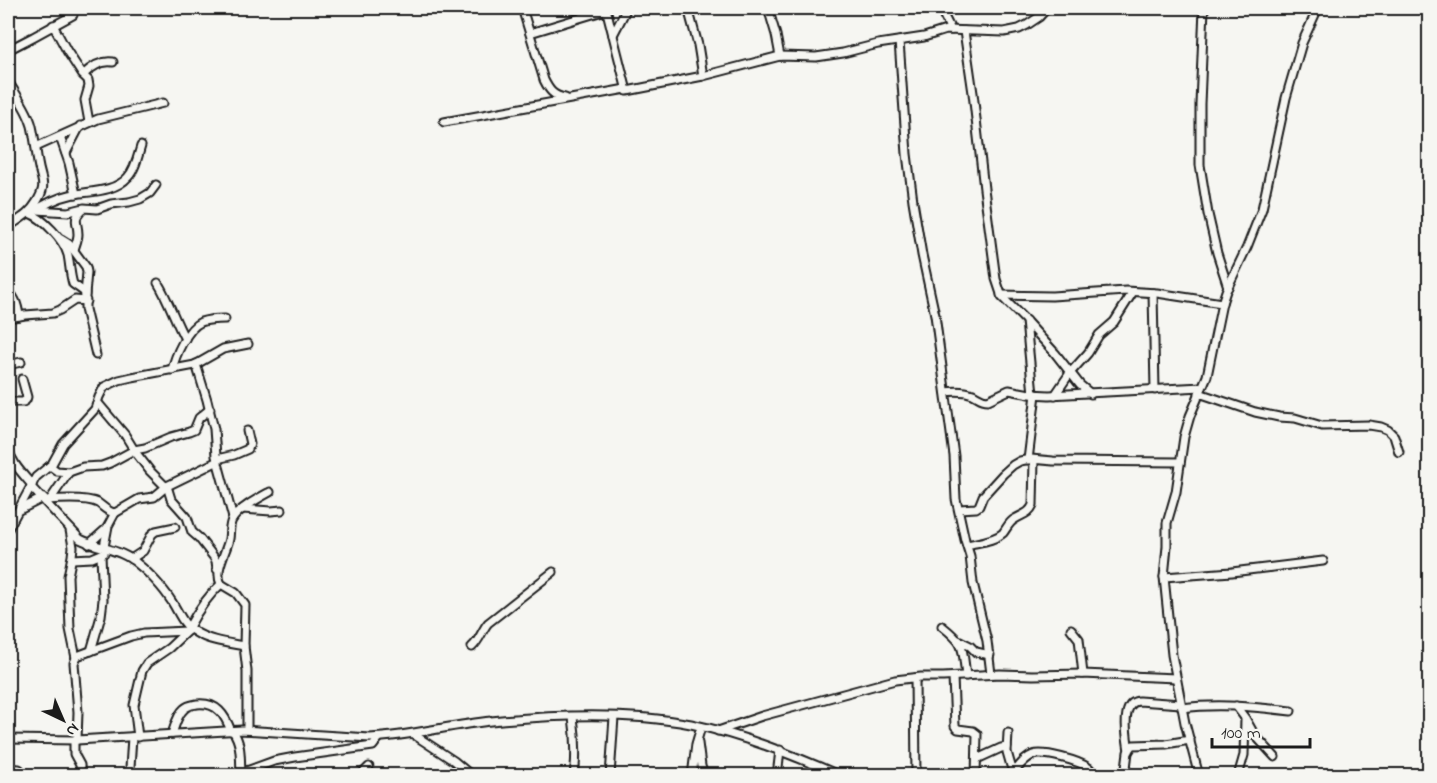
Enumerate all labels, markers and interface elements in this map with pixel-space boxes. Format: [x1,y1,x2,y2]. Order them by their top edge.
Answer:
north arrow [33,690,93,750]
scale bar [1212,711,1310,749]
text: N [60,717,84,742]
text: 100 m [1221,721,1261,747]

